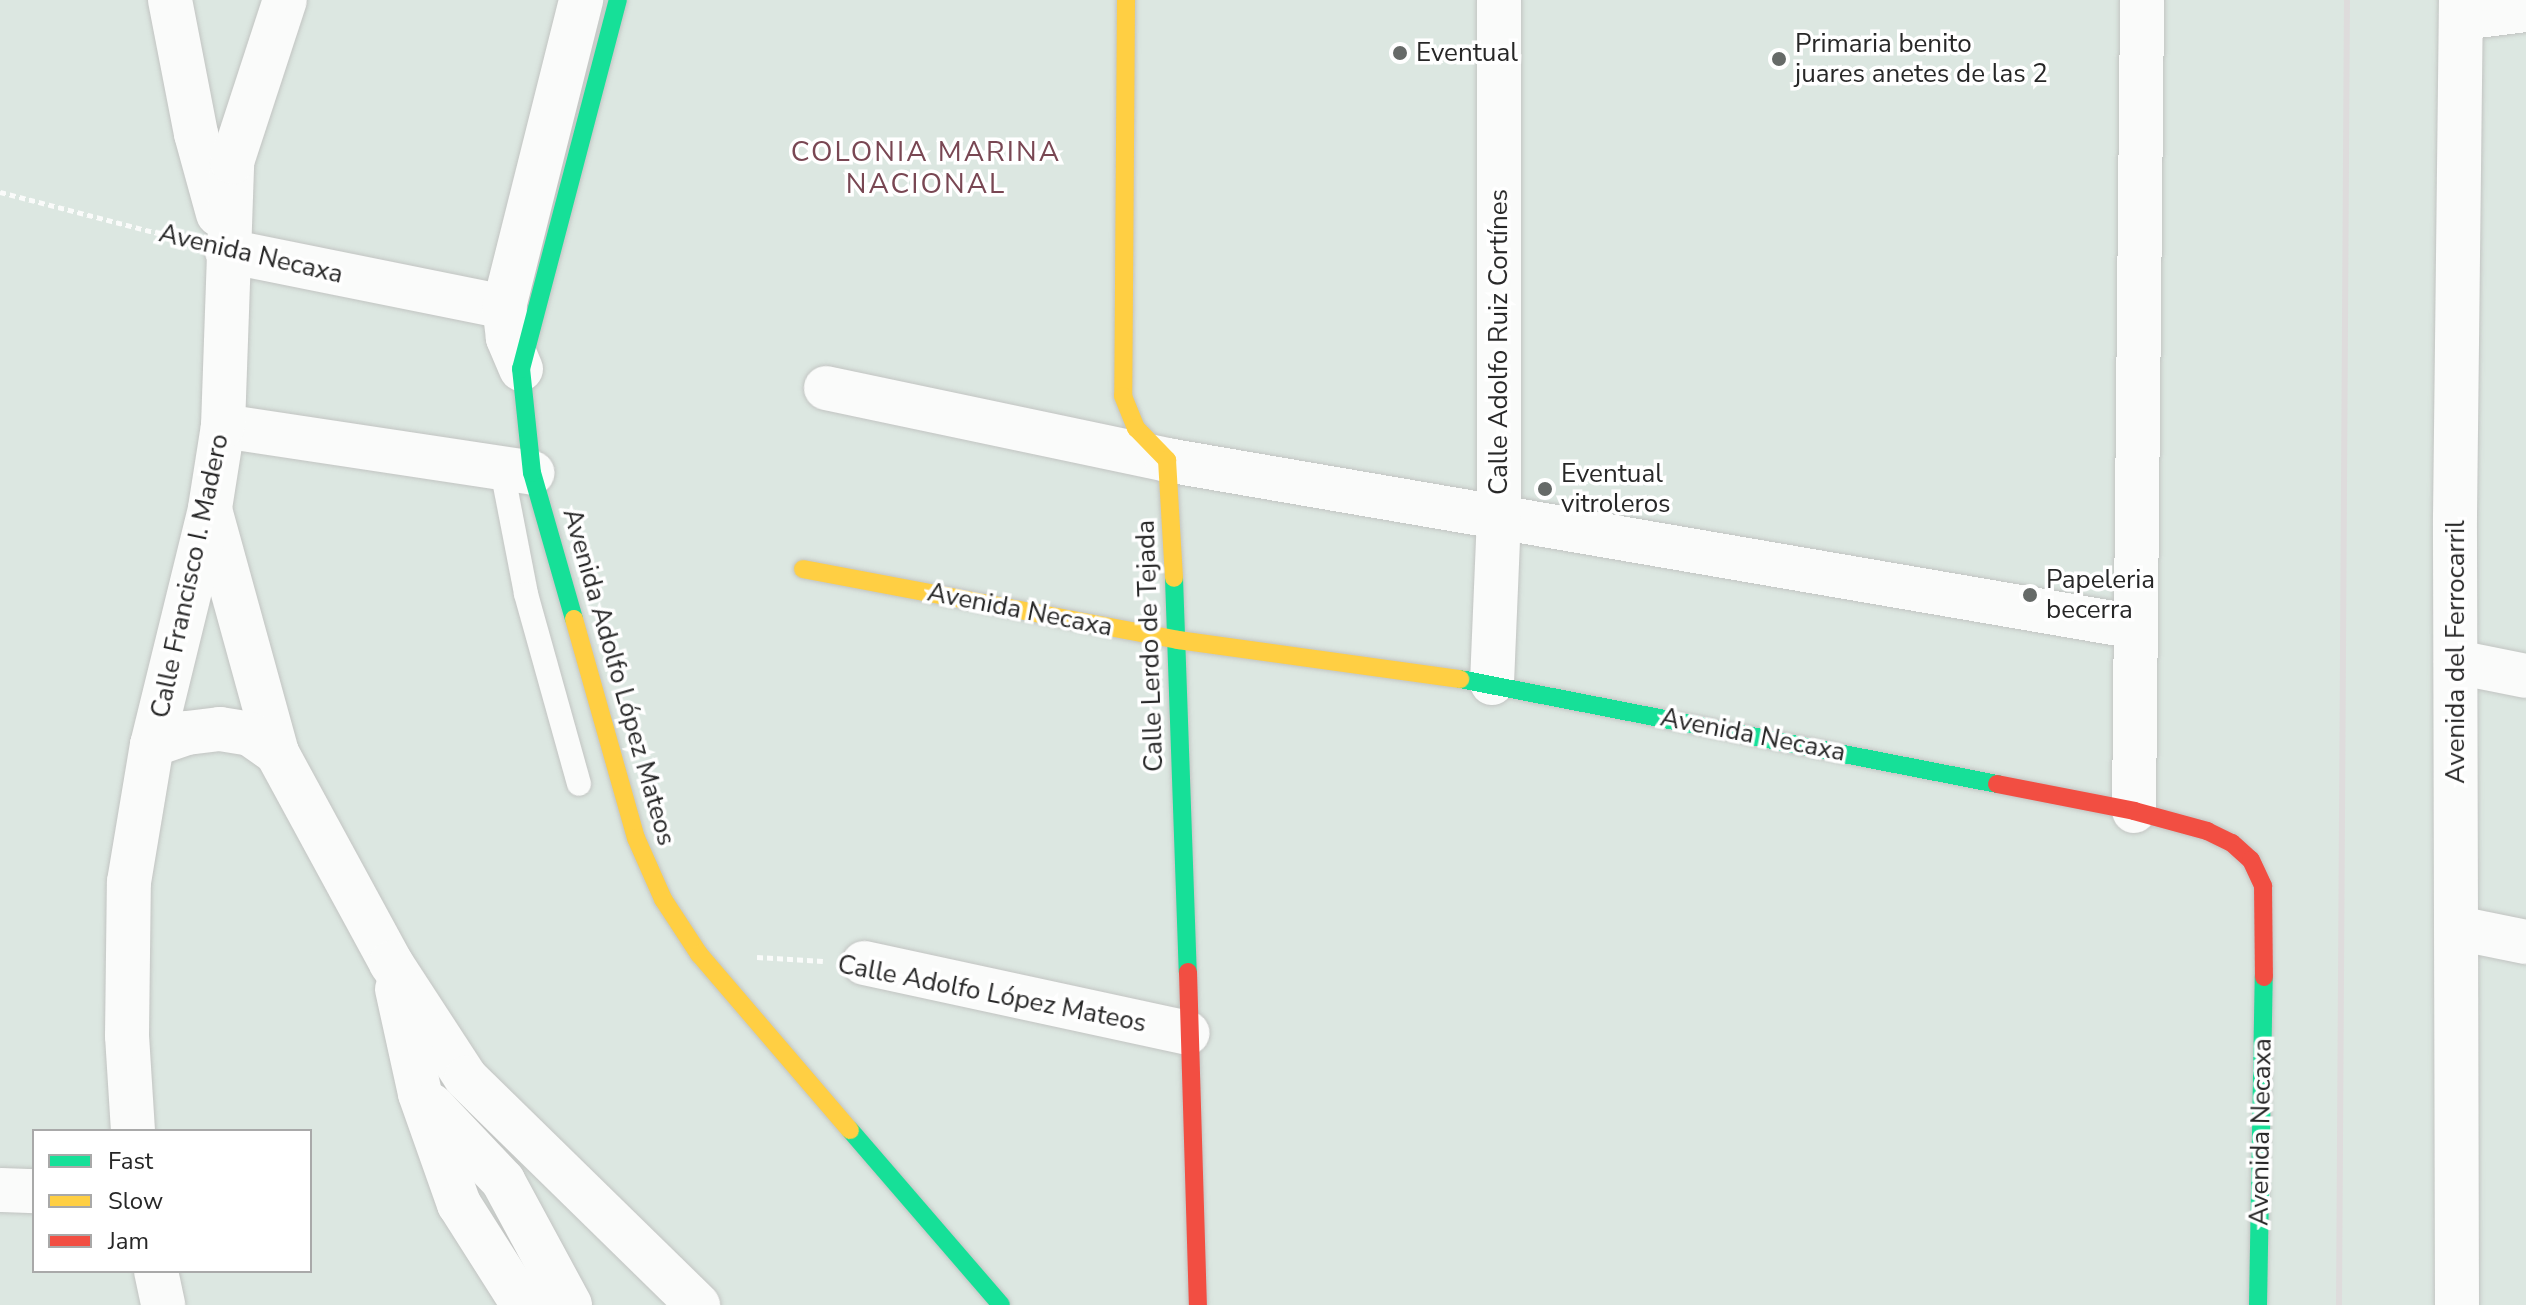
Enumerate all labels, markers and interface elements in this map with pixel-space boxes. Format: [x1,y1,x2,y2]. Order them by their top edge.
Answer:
place label: Primaria benito juares anetes de las 2 [1795,28,2048,90]
place label: Eventual [1416,37,1518,69]
marker: Eventual [1391,44,1409,62]
marker: Primaria benito juares anetes de las 2 [1770,50,1788,68]
district label: COLONIA MARINA NACIONAL [791,135,1061,201]
street label: Calle Adolfo Ruiz Cortínes [1483,189,1515,495]
street label: Avenida Necaxa [156,218,346,290]
street label: Calle Francisco I. Madero [145,431,235,721]
place label: Eventual vitroleros [1561,458,1671,520]
marker: Eventual vitroleros [1536,480,1554,498]
street label: Avenida Adolfo López Mateos [556,505,682,849]
street label: Calle Lerdo de Tejada [1130,520,1170,772]
street label: Avenida del Ferrocarril [2440,520,2472,784]
place label: Papeleria becerra [2046,564,2155,626]
street label: Avenida Necaxa [925,577,1115,643]
marker: Papeleria becerra [2021,586,2039,604]
street label: Avenida Necaxa [1658,702,1848,768]
street label: Calle Adolfo López Mateos [835,949,1149,1039]
street label: Avenida Necaxa [2244,1038,2278,1226]
legend [32,1129,312,1273]
text: Fast [108,1145,153,1177]
text: Slow [108,1185,163,1217]
text: Jam [108,1225,149,1257]

